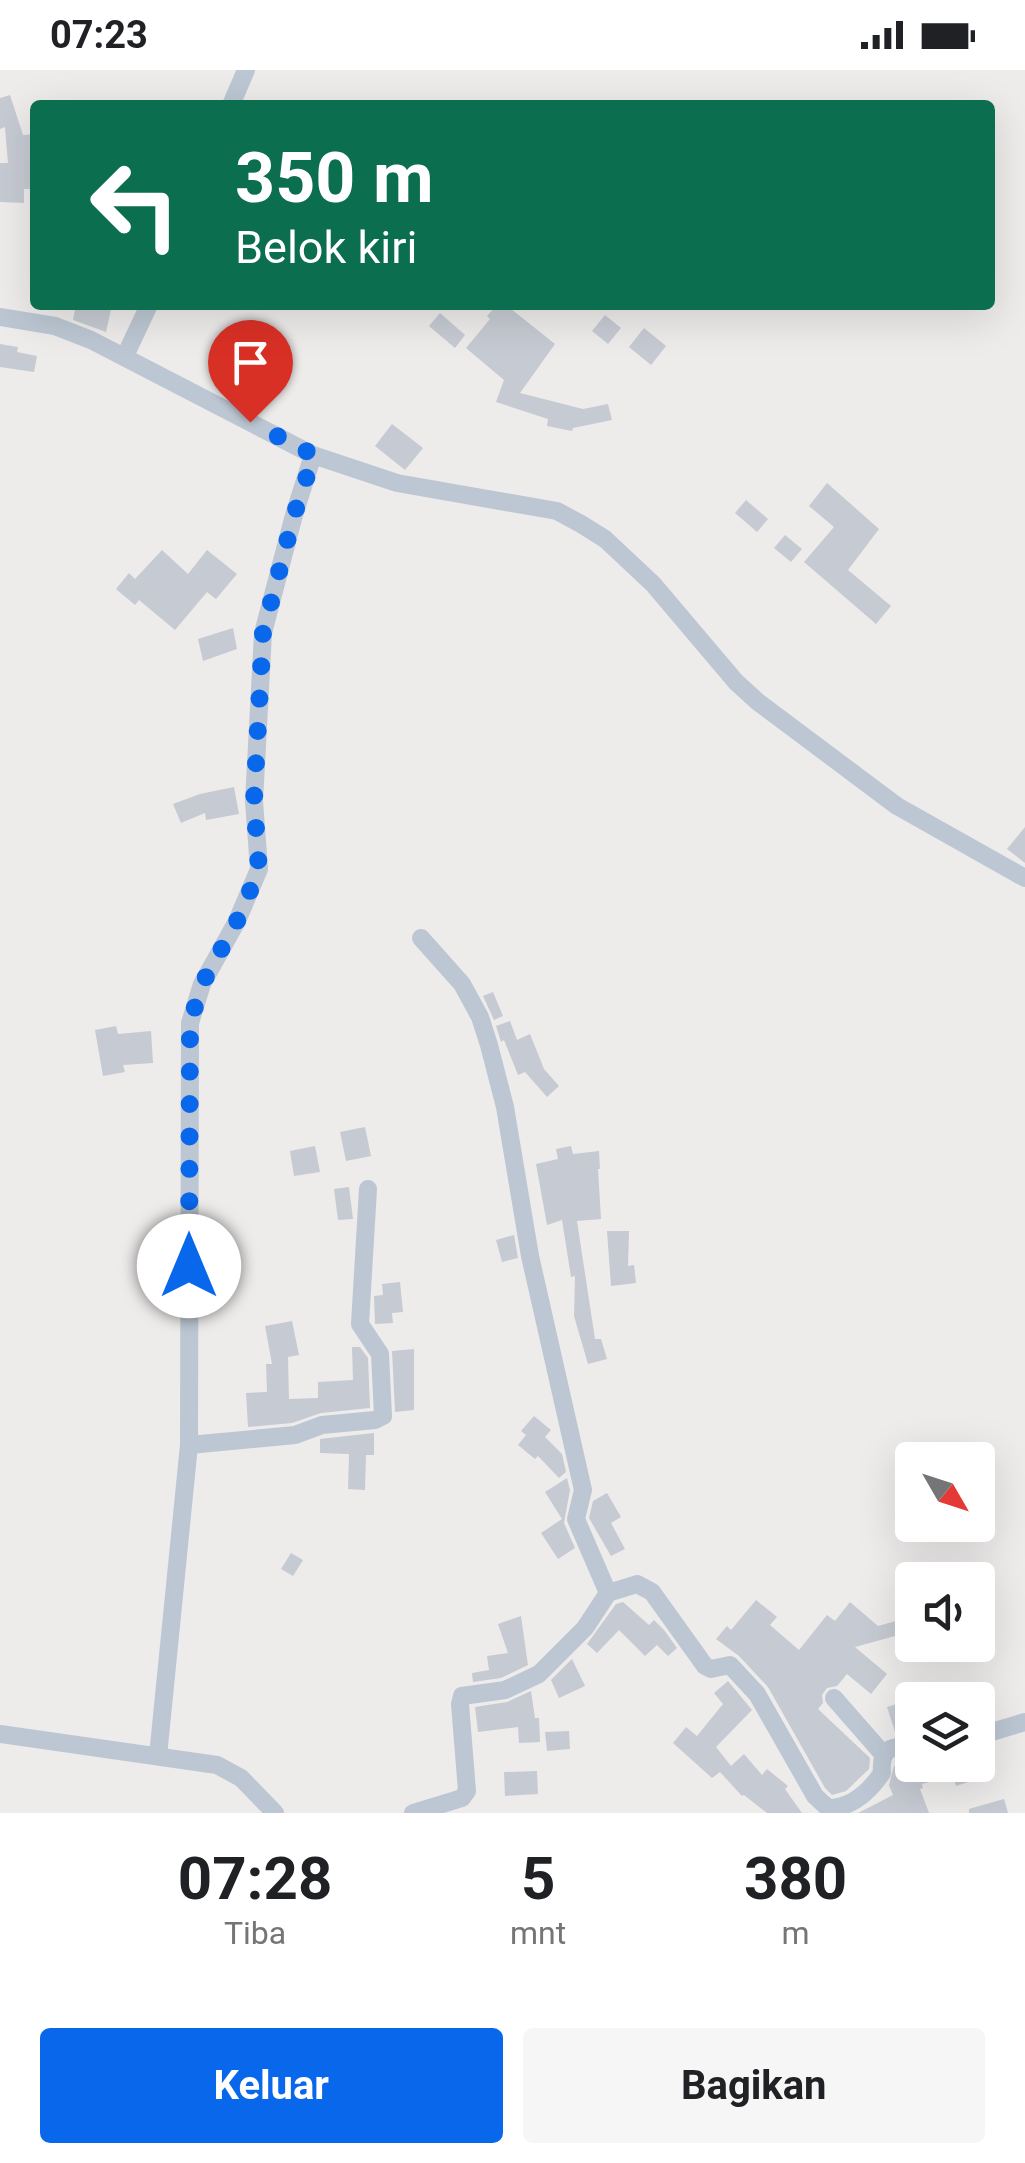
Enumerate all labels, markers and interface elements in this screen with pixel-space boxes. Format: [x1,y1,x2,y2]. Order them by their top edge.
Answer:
text: 07:23 [50,13,148,57]
text: 350 m [235,137,434,219]
icon: left [70,140,200,270]
text: Belok kiri [235,221,417,274]
pin [208,320,293,423]
icon: arrive [223,335,278,390]
position arrow [137,1214,241,1318]
north arrow [895,1442,995,1542]
map controls [895,1442,995,1782]
button: sound [895,1562,995,1662]
button: layers [895,1682,995,1782]
text: 07:28 [178,1843,332,1914]
text: 5 [521,1843,555,1914]
text: 380 [744,1843,847,1914]
text: Tiba [224,1914,286,1952]
text: mnt [510,1914,566,1952]
text: m [782,1914,810,1952]
button: Keluar [40,2028,503,2143]
button: Bagikan [523,2028,985,2143]

